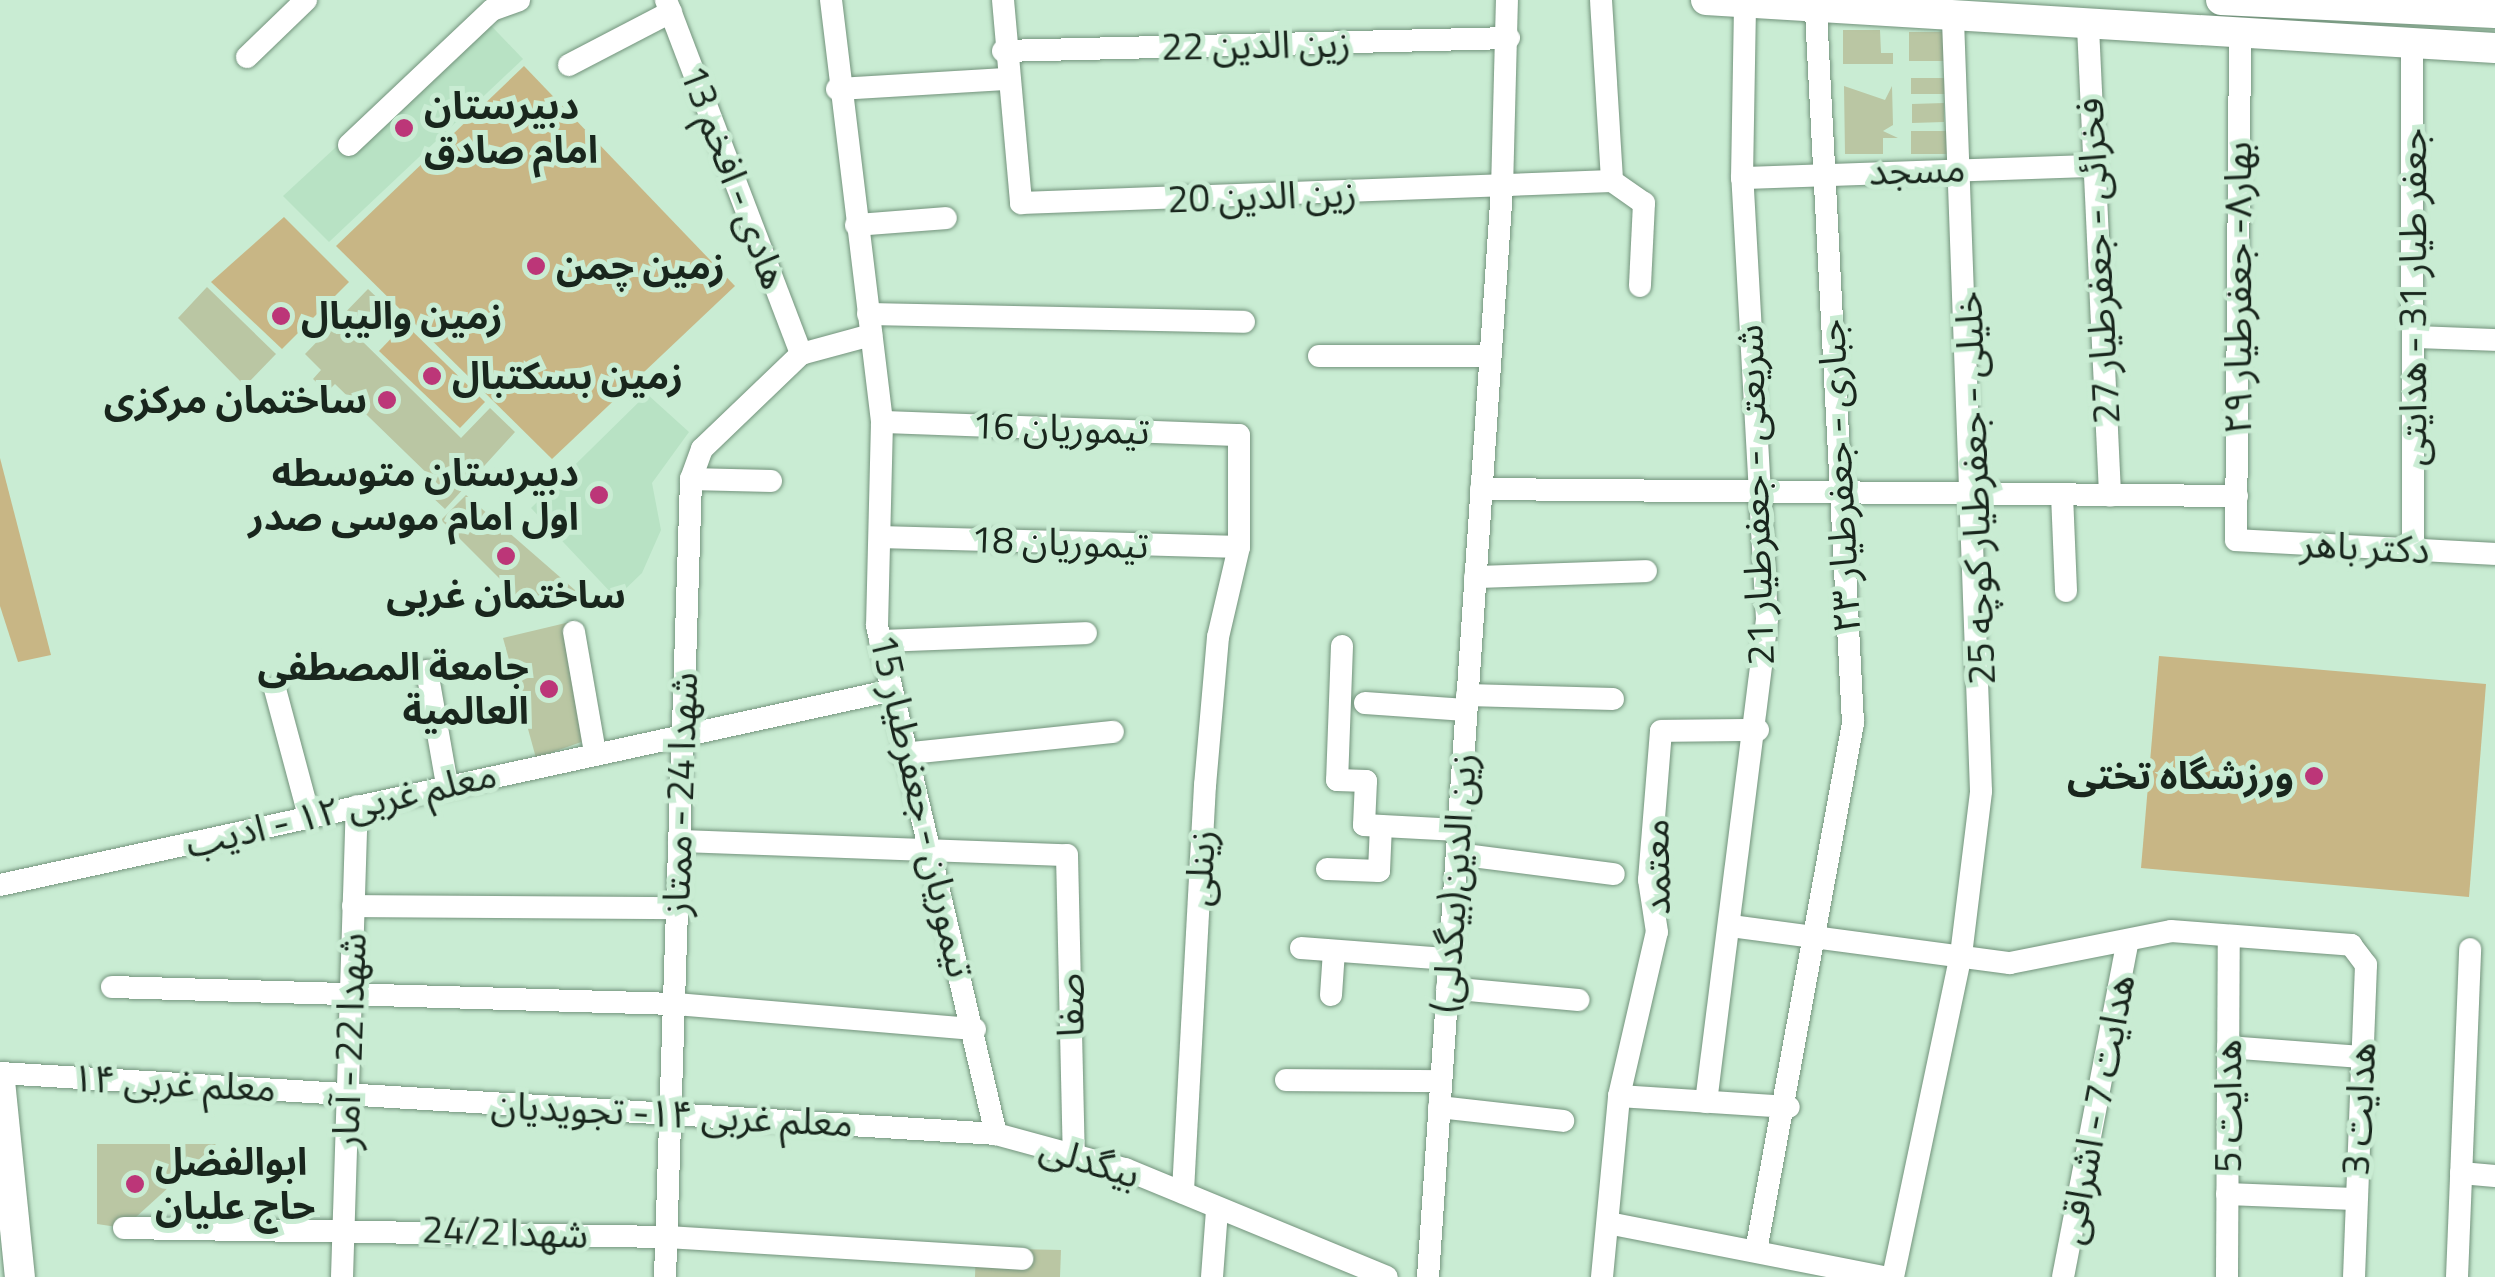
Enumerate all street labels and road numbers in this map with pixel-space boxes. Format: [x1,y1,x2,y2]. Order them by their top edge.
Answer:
street label: زین الدین 22 [1161,21,1351,69]
street label: هادی - افخم 13 [670,59,798,295]
street label: فخرائی - جعفرطیار 27 [2067,97,2129,425]
street label: جعفر طیار 31 - هدایتی [2390,128,2436,466]
street label: بهار۸- جعفرطیار ۲۹ [2215,142,2261,434]
street label: مسجد [1868,146,1966,194]
street label: زین الدین 20 [1167,170,1357,222]
street label: خلیلی - جعفرطیار کوچه 25 [1945,290,2005,686]
street label: جباری - جعفرطیار ۲۳ [1808,318,1870,634]
street label: شریعتی - جعفرطیار 21 [1726,324,1784,666]
street label: تیموریان 16 [971,402,1151,454]
street label: تیموریان 18 [970,516,1150,568]
street label: دکتر باهر [2299,521,2431,573]
street label: تیموریان - جعفرطیار 15 [860,630,984,982]
street label: شهدا 24 - ممتاز [653,671,707,917]
street label: معلم غربی ۱۲ - ادیب [181,751,501,867]
street label: زین الدین(بیگدلی) [1422,752,1486,1014]
street label: معتمد [1632,819,1680,915]
street label: زینلی [1175,829,1225,907]
street label: شهدا 22 - آمار [322,932,376,1150]
street label: هدایت 7 - اشراقی [2047,970,2145,1248]
street label: صفا [1047,973,1093,1037]
street label: هدایت 5 [2205,1039,2251,1173]
street label: هدایت 3 [2333,1041,2385,1177]
street label: معلم غربی ۱۴ [71,1055,277,1111]
street label: معلم غربی ۱۴- تجویدیان [490,1082,854,1146]
street label: بیگدلی [1035,1124,1145,1198]
street label: شهدا 24/2 [421,1206,589,1258]

